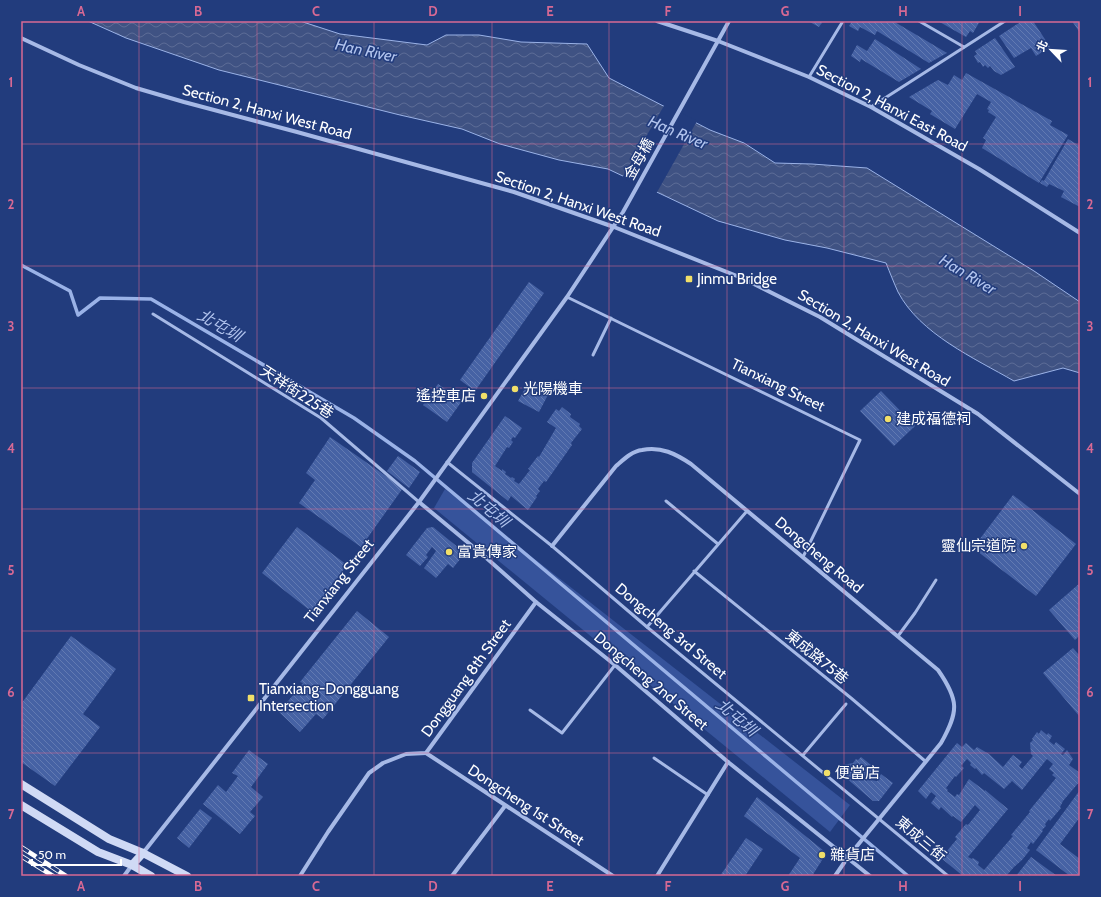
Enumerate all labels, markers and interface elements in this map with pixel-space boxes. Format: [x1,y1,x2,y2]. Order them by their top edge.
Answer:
text: A [77,3,86,19]
text: B [194,3,202,19]
text: C [312,3,320,19]
text: D [428,3,438,19]
text: E [546,3,554,19]
text: F [665,3,672,19]
text: G [781,3,790,19]
text: H [898,3,908,19]
text: I [1018,3,1022,19]
north arrow [1031,30,1071,70]
water label: Han River [333,35,400,67]
text: 北 [1033,38,1051,54]
street label: Section 2, Hanxi East Road [813,61,971,155]
text: 1 [9,74,13,90]
text: 1 [1088,74,1092,90]
street label: Section 2, Hanxi West Road [181,81,353,143]
water label: Han River [645,111,711,154]
street label: 金母橋 [620,135,658,183]
street label: Section 2, Hanxi West Road [493,167,663,241]
text: 2 [8,196,15,212]
text: 2 [1087,196,1094,212]
water label: Han River [936,250,1000,299]
place label: Jinmu Bridge [696,270,777,288]
marker: Jinmu Bridge [684,274,694,284]
street label: Section 2, Hanxi West Road [795,285,953,391]
water label: 北屯圳 [194,305,247,347]
text: 3 [7,318,15,334]
text: 3 [1086,318,1094,334]
street label: Tianxiang Street [728,355,828,415]
street label: 天祥街225巷 [257,362,337,422]
place label: 光陽機車 [523,380,583,398]
marker: 光陽機車 [510,384,520,394]
place label: 遙控車店 [416,387,476,405]
marker: 遙控車店 [479,391,489,401]
place label: 建成福德祠 [896,410,971,428]
marker: 建成福德祠 [883,414,893,424]
text: 4 [7,440,15,456]
text: 4 [1086,440,1094,456]
water label: 北屯圳 [464,486,515,532]
street label: Dongcheng Road [771,513,867,597]
street label: Tianxiang Street [301,535,377,627]
place label: 靈仙宗道院 [941,537,1016,555]
marker: 靈仙宗道院 [1019,541,1029,551]
place label: 富貴傳家 [457,543,517,561]
marker: 富貴傳家 [444,547,454,557]
text: 5 [8,562,15,578]
text: 5 [1087,562,1094,578]
street label: Dongcheng 3rd Street [612,579,730,683]
street label: Dongguang 8th Street [417,616,515,740]
street label: 東成路75巷 [782,626,852,688]
street label: Dongcheng 2nd Street [590,628,712,734]
place label: Tianxiang-Dongguang Intersection [259,680,399,715]
text: 6 [7,684,15,700]
text: 6 [1086,684,1094,700]
marker: Tianxiang-Dongguang Intersection [246,693,256,703]
water label: 北屯圳 [712,695,763,741]
street label: Dongcheng 1st Street [465,761,587,849]
place label: 便當店 [835,764,880,782]
marker: 便當店 [822,768,832,778]
text: 7 [8,806,15,822]
text: 7 [1087,806,1094,822]
street label: 東成三街 [892,813,950,865]
scale bar [32,841,121,867]
place label: 雜貨店 [830,846,875,864]
text: 50 m [38,847,66,862]
marker: 雜貨店 [817,850,827,860]
text: A [77,878,86,894]
text: B [194,878,202,894]
text: C [312,878,320,894]
text: D [428,878,438,894]
text: E [546,878,554,894]
text: F [665,878,672,894]
text: G [781,878,790,894]
text: H [898,878,908,894]
text: I [1018,878,1022,894]

